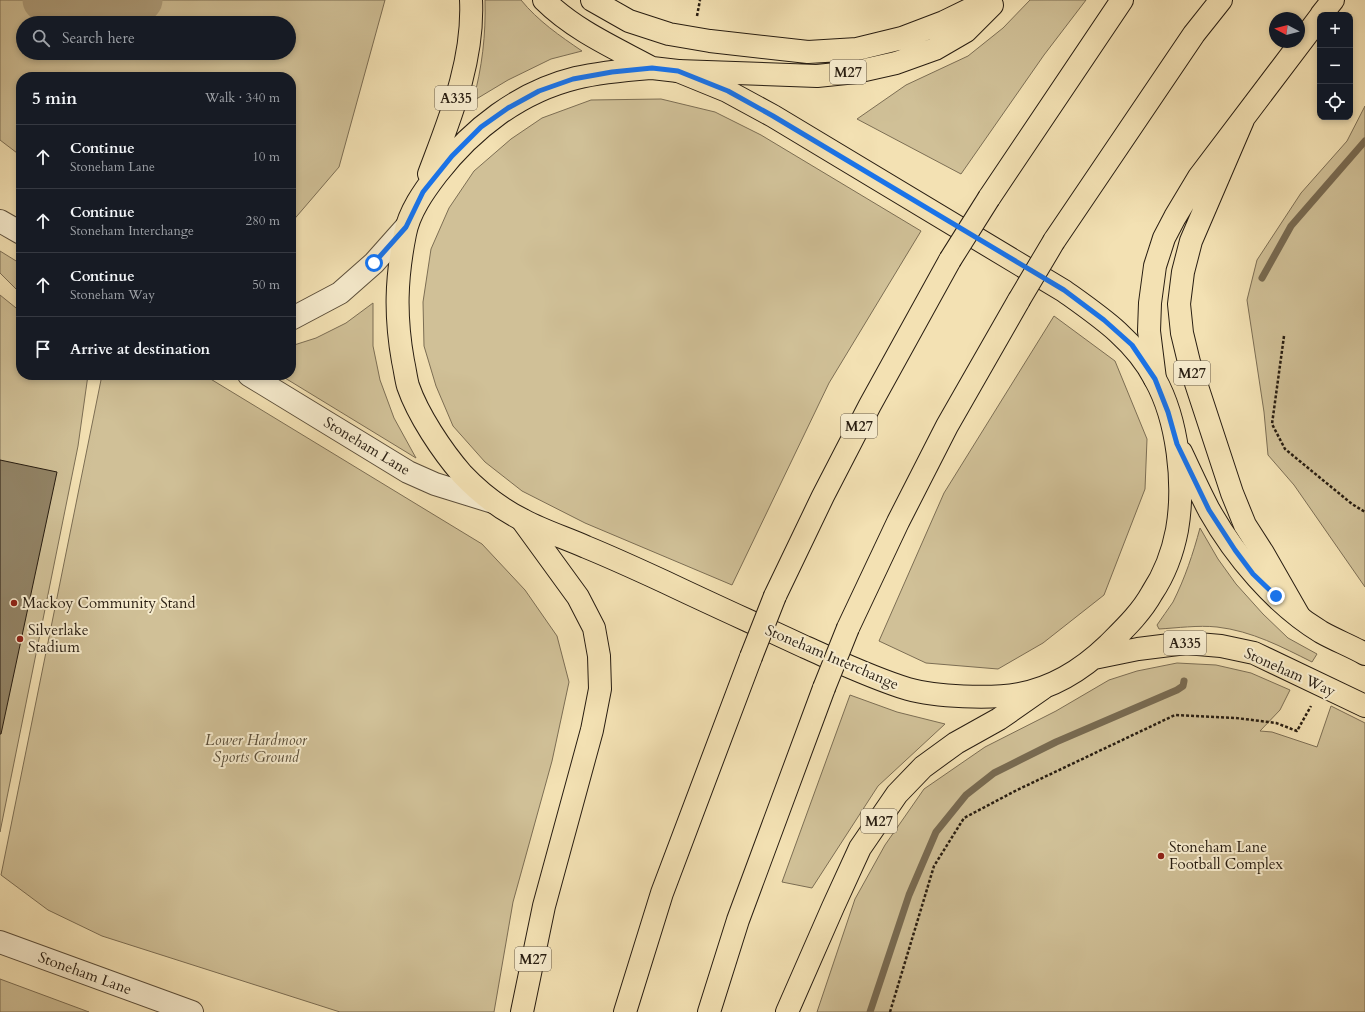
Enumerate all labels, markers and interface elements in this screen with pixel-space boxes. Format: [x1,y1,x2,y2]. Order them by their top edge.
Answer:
north arrow [1269,12,1305,48]
map controls [1317,12,1353,120]
button: + [1317,12,1353,48]
search box [16,16,296,60]
icon: search [30,27,52,49]
text: Search here [62,28,135,48]
button: − [1317,48,1353,84]
road number: M27 [830,60,866,84]
button: locate [1317,84,1353,120]
road number: A335 [435,86,477,110]
text: 5 min [32,87,77,110]
text: Walk · 340 m [205,89,280,107]
text: Continue [70,138,135,158]
icon: ahead [32,146,54,168]
text: 10 m [252,148,280,166]
text: Stoneham Lane [70,158,155,176]
text: Continue [70,202,135,222]
icon: ahead [32,210,54,232]
text: 280 m [246,212,280,230]
text: Stoneham Interchange [70,222,194,240]
route start [365,254,383,272]
text: Continue [70,266,135,286]
icon: ahead [32,274,54,296]
text: 50 m [252,276,280,294]
text: Stoneham Way [70,286,155,304]
icon: arrive [32,338,54,360]
text: Arrive at destination [70,339,210,359]
road number: M27 [1174,361,1210,385]
street label: Stoneham Lane [320,412,414,480]
road number: M27 [841,414,877,438]
route end [1267,587,1285,605]
place label: Mackoy Community Stand [22,593,195,613]
marker: Mackoy Community Stand [9,598,19,608]
place label: Silverlake Stadium [28,620,89,657]
street label: Stoneham Interchange [762,620,902,694]
road number: A335 [1164,631,1206,655]
marker: Silverlake Stadium [15,634,25,644]
street label: Stoneham Way [1241,643,1339,701]
park label: Lower Hardmoor Sports Ground [205,730,308,767]
road number: M27 [861,809,897,833]
place label: Stoneham Lane Football Complex [1169,837,1284,874]
marker: Stoneham Lane Football Complex [1156,851,1166,861]
street label: Stoneham Lane [36,947,135,999]
road number: M27 [515,947,551,971]

